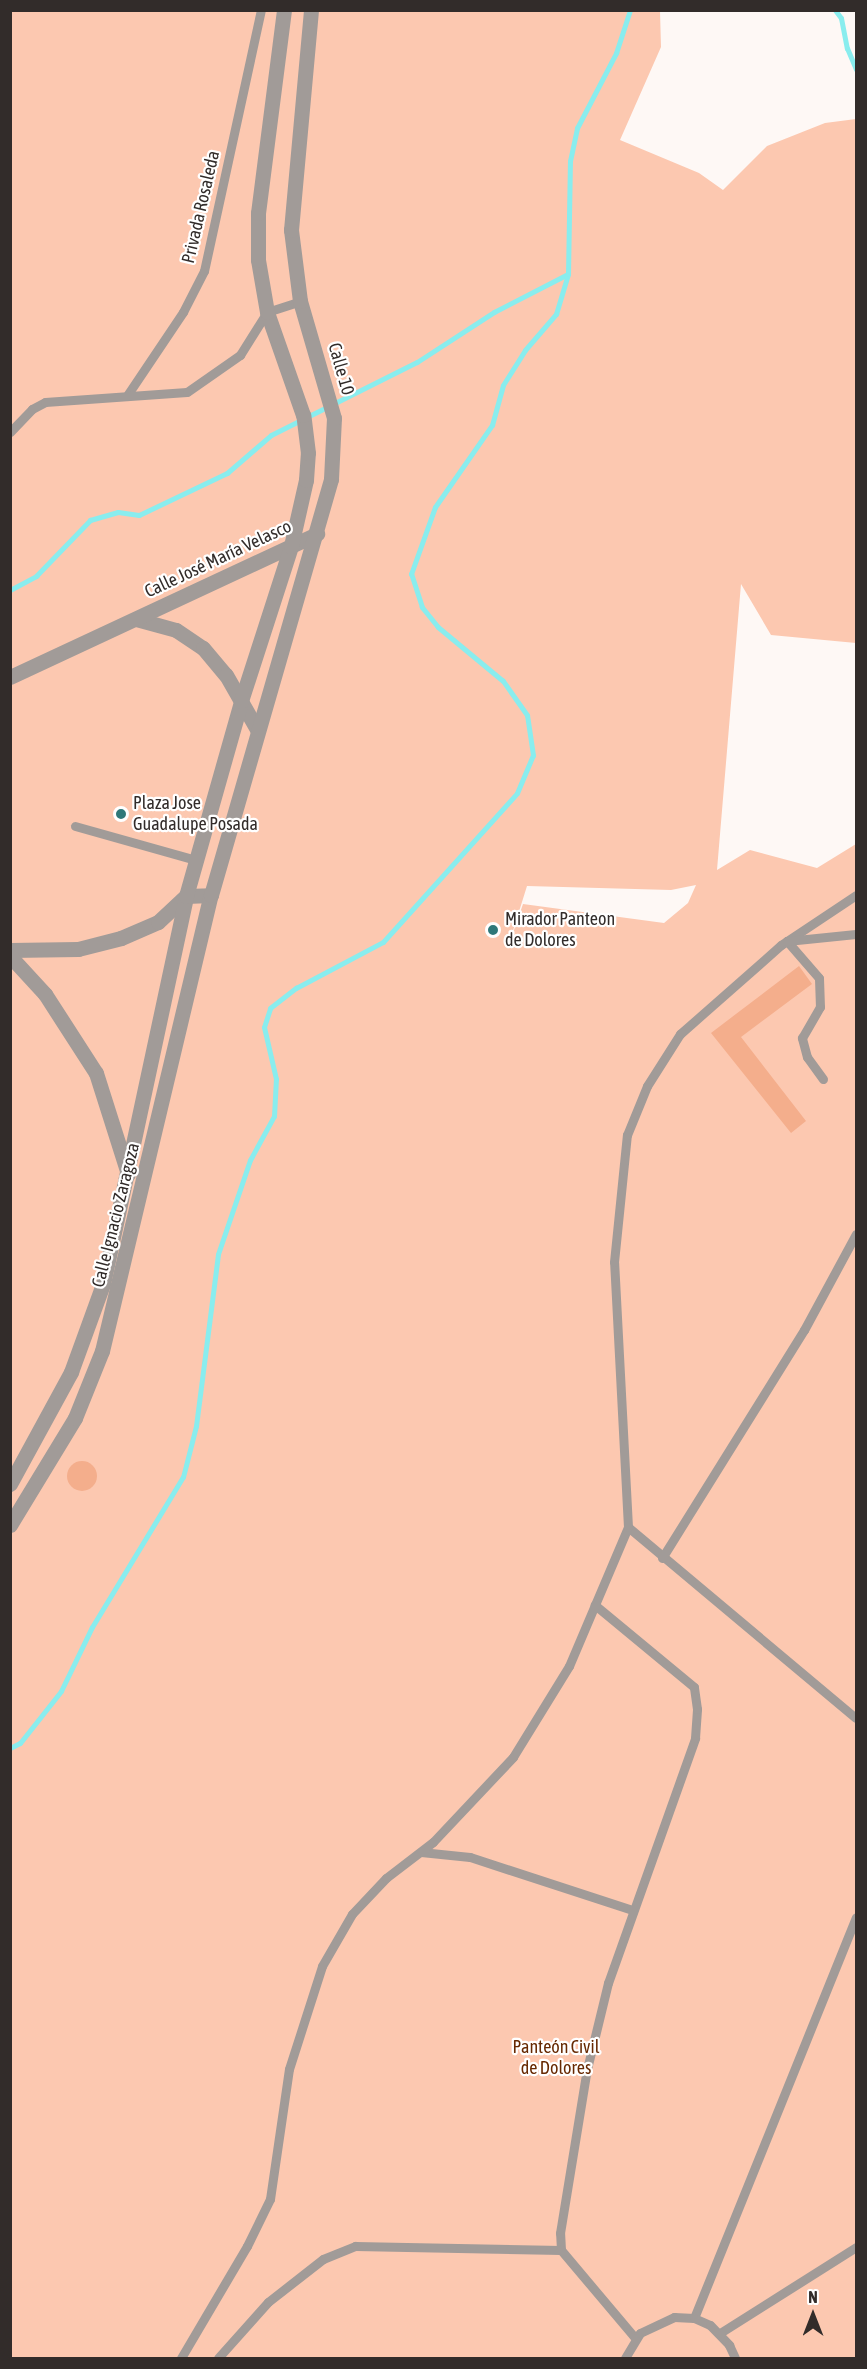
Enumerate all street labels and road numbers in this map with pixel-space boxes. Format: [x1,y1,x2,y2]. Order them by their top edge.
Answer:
street label: Privada Rosaleda [178,149,224,265]
street label: Calle 10 [323,340,359,398]
street label: Calle José María Velasco [141,516,295,602]
street label: Calle Ignacio Zaragoza [88,1141,144,1289]

